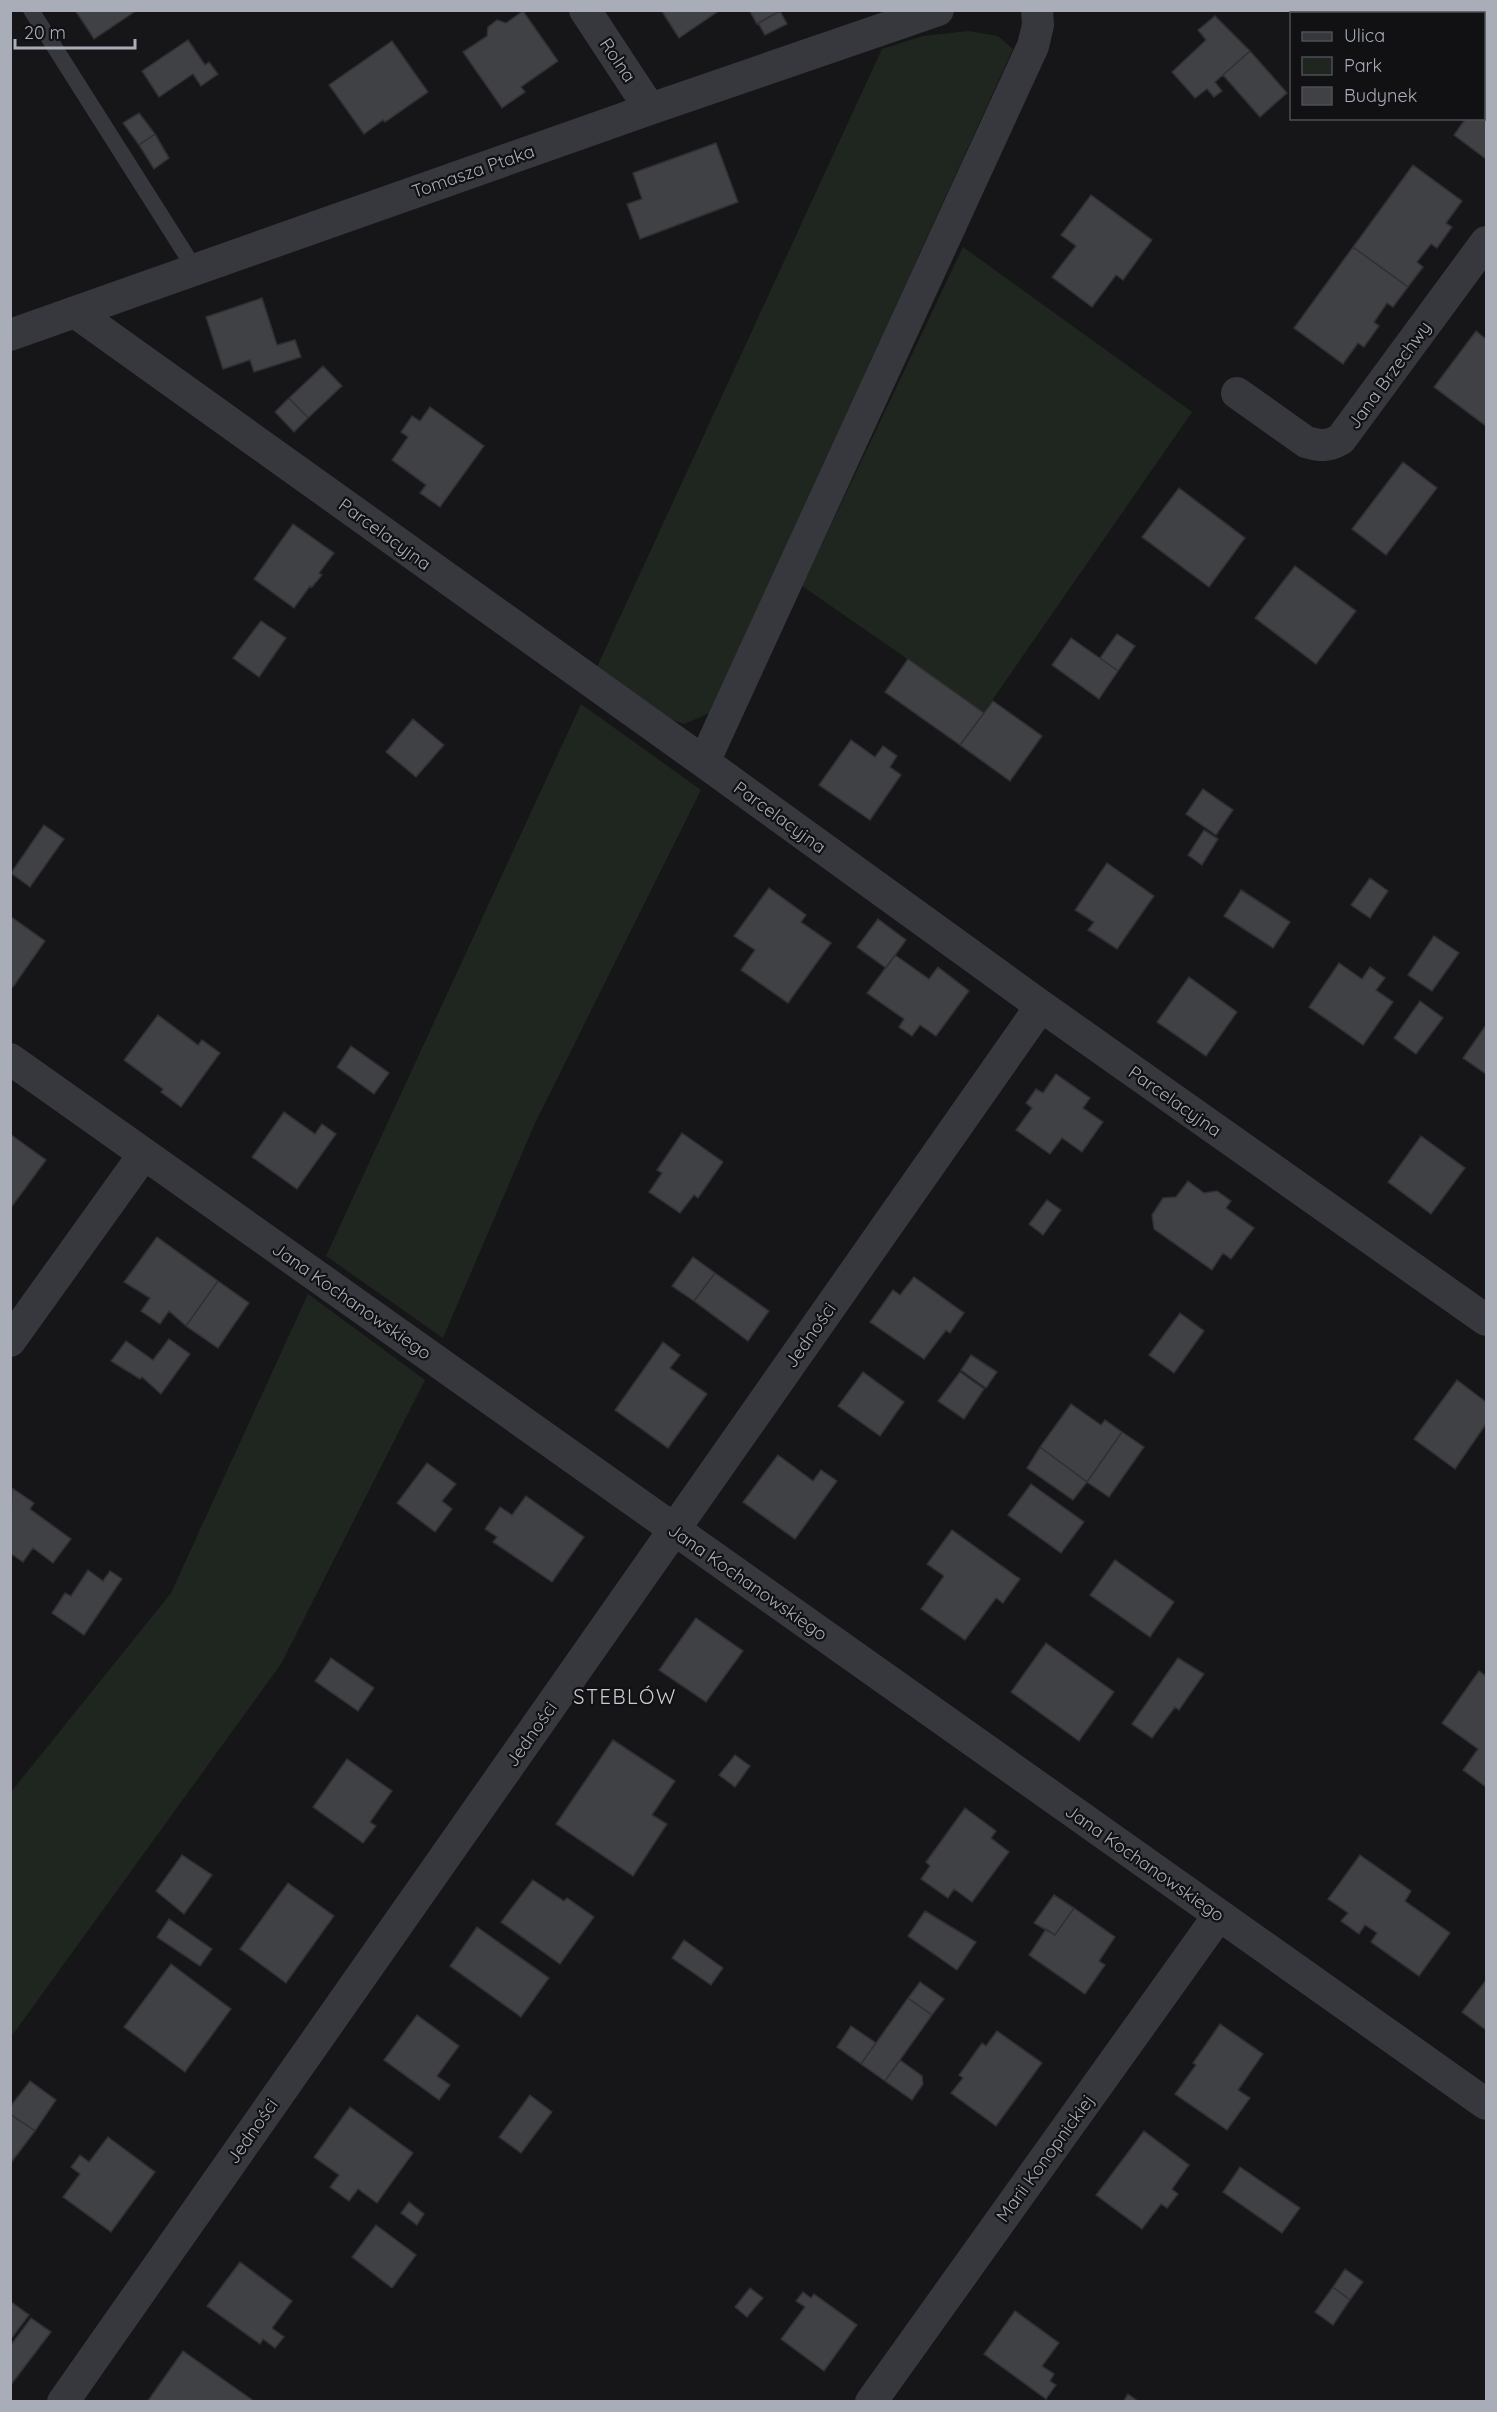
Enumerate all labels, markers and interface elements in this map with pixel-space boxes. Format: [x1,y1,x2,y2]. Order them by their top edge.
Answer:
scale bar [15,12,135,50]
legend [1290,12,1485,120]
text: 20 m [24,21,66,44]
text: Ulica [1344,24,1385,47]
street label: Rolna [595,34,641,86]
text: Park [1344,54,1382,77]
text: Budynek [1344,84,1417,107]
street label: Tomasza Ptaka [409,139,537,203]
street label: Jana Brzechwy [1342,316,1436,434]
street label: Parcelacyjna [334,493,436,575]
street label: Parcelacyjna [729,776,831,858]
street label: Parcelacyjna [1124,1061,1226,1141]
street label: Jana Kochanowskiego [268,1237,436,1365]
street label: Jedności [779,1298,841,1372]
street label: Jana Kochanowskiego [664,1518,832,1646]
district label: STEBLÓW [573,1684,677,1709]
street label: Jedności [500,1697,562,1771]
street label: Jana Kochanowskiego [1061,1799,1229,1927]
street label: Marii Konopnickiej [991,2090,1099,2226]
street label: Jedności [221,2094,283,2168]

